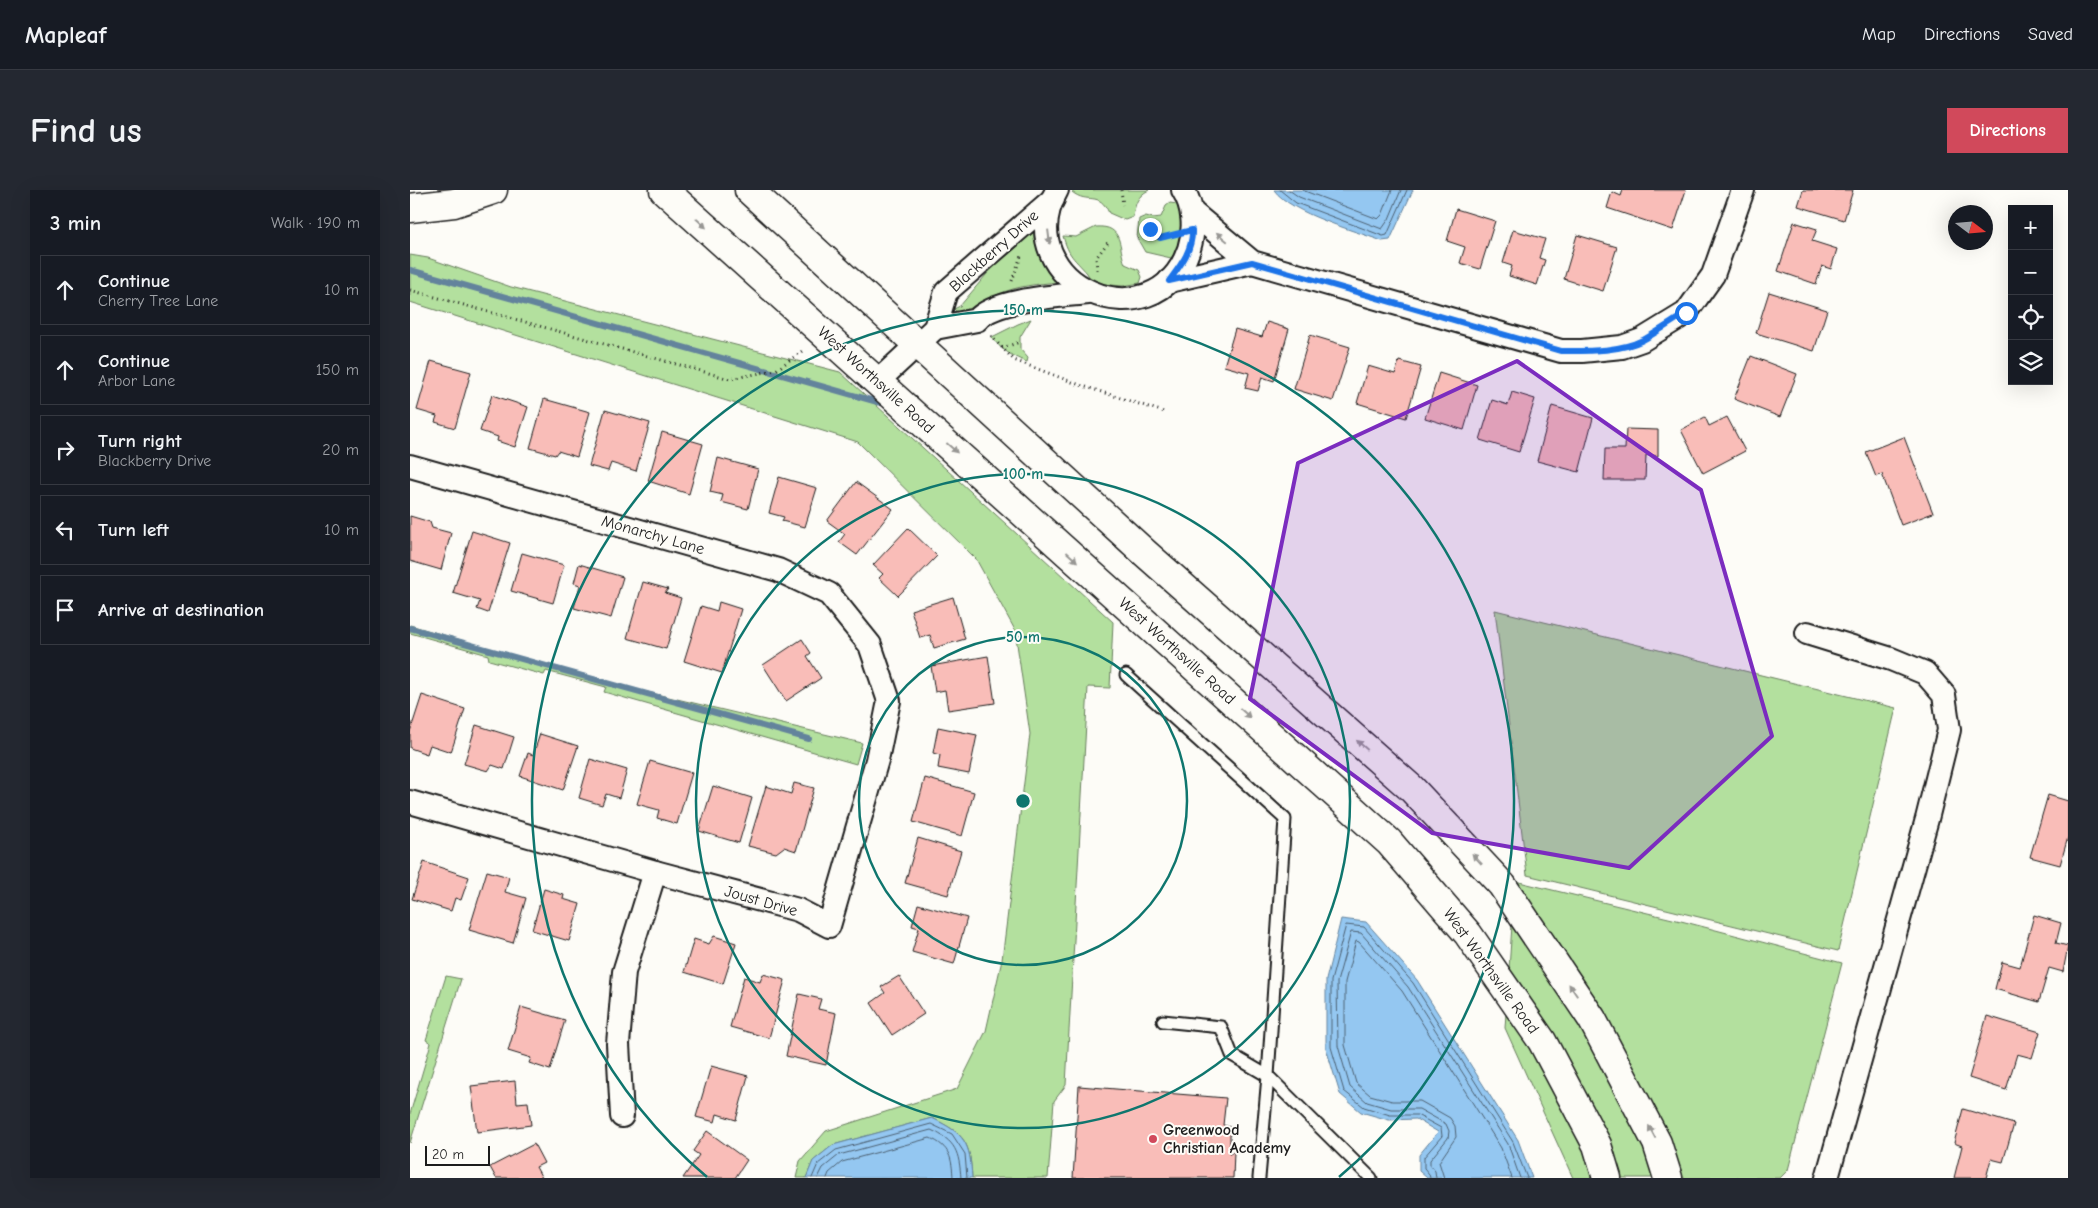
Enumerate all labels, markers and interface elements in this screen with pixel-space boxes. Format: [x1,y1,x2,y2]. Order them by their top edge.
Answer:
text: Mapleaf [25,21,106,49]
text: Map [1862,24,1896,45]
text: Directions [1924,24,2000,45]
text: Saved [2028,24,2073,45]
button: Directions [1947,108,2068,153]
text: Find us [30,110,142,151]
north arrow [1948,205,1993,250]
map controls [2008,205,2053,385]
button: + [2008,205,2053,250]
street label: Blackberry Drive [946,206,1042,296]
text: 3 min [50,211,101,235]
text: Walk · 190 m [271,214,360,232]
one-way arrow [694,217,707,228]
route end [1139,218,1162,241]
one-way arrow [1045,229,1053,245]
one-way arrow [1216,232,1228,243]
button: − [2008,250,2053,295]
text: Continue [98,270,170,292]
icon: ahead [51,276,79,304]
text: 10 m [324,281,359,299]
text: Cherry Tree Lane [98,292,218,310]
button: locate [2008,295,2053,340]
text: 150 m [1003,301,1043,319]
route start [1675,302,1698,325]
street label: West Worthsville Road [814,323,938,437]
button: layers [2008,340,2053,385]
text: Continue [98,350,170,372]
icon: ahead [51,356,79,384]
text: 150 m [316,361,359,379]
text: Arbor Lane [98,372,175,390]
text: Turn right [98,430,182,452]
icon: right [51,436,79,464]
text: 20 m [322,441,359,459]
one-way arrow [945,442,957,454]
text: Blackberry Drive [98,452,211,470]
text: 100 m [1003,465,1043,483]
street label: Monarchy Lane [599,512,707,558]
icon: left [51,516,79,544]
text: Turn left [98,519,169,541]
text: 10 m [324,521,359,539]
one-way arrow [1066,551,1078,563]
street label: West Worthsville Road [1115,594,1239,708]
icon: arrive [51,596,79,624]
text: Arrive at destination [98,599,264,621]
text: 50 m [1006,628,1040,646]
one-way arrow [1239,707,1252,718]
one-way arrow [1357,739,1369,751]
centre of rings [1014,792,1032,810]
one-way arrow [1472,853,1483,866]
street label: Joust Drive [722,882,800,920]
street label: West Worthsville Road [1439,905,1543,1037]
one-way arrow [1568,983,1578,997]
place label: Greenwood Christian Academy [1163,1121,1291,1157]
one-way arrow [1648,1125,1656,1139]
marker: Greenwood Christian Academy [1147,1133,1159,1145]
scale bar [425,1143,490,1166]
text: 20 m [432,1146,464,1163]

